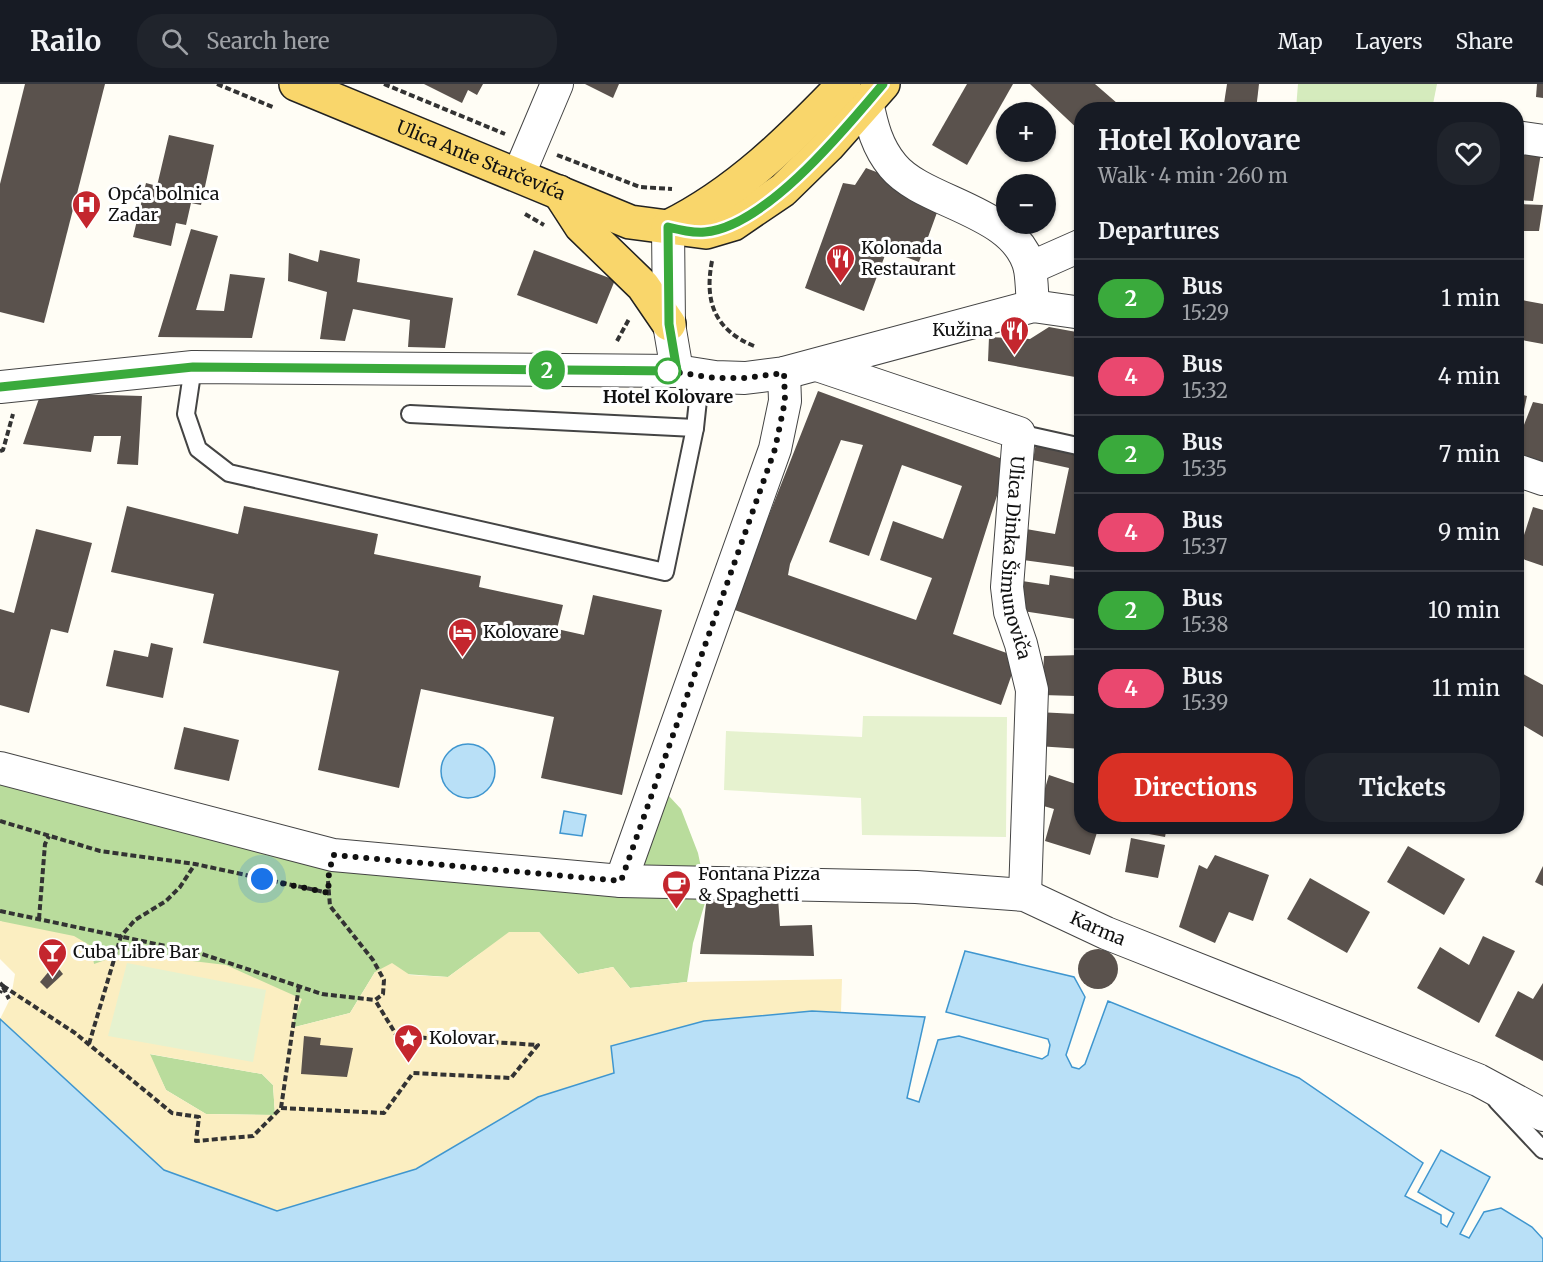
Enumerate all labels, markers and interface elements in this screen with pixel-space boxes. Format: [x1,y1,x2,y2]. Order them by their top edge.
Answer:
search box [137,14,557,68]
text: Railo [30,23,101,59]
icon: search [158,25,191,58]
text: Search here [206,27,330,55]
text: Map [1278,28,1323,55]
text: Layers [1356,28,1423,55]
text: Share [1456,28,1513,55]
map controls [996,102,1056,234]
button: + [996,102,1056,162]
street label: Ulica Ante Starčevića [393,115,569,205]
text: Hotel Kolovare [1098,122,1301,158]
button: heart [1437,122,1500,185]
text: Walk · 4 min · 260 m [1098,163,1288,188]
button: − [996,174,1056,234]
place label: Opća bolnica Zadar [108,182,220,226]
hospital icon: Opća bolnica Zadar [71,188,103,230]
text: Departures [1098,217,1220,245]
place label: Kolonada Restaurant [861,236,956,280]
restaurant icon: Kolonada Restaurant [824,242,856,284]
text: Bus [1182,272,1223,300]
text: 1 min [1441,284,1500,312]
text: 2 [1125,285,1137,312]
text: 15:29 [1182,300,1229,325]
restaurant icon: Kužina [998,314,1030,356]
place label: Kužina [932,318,993,341]
line badge: 2 [528,350,566,390]
text: Bus [1182,350,1223,378]
text: 2 [541,357,553,384]
marker: Hotel Kolovare [655,358,681,384]
text: 4 min [1438,362,1500,390]
text: 4 [1124,363,1138,390]
text: 15:32 [1182,378,1228,403]
place label: Hotel Kolovare [603,385,733,408]
text: Bus [1182,428,1223,456]
text: 7 min [1439,440,1500,468]
text: 2 [1125,441,1137,468]
street label: Ulica Dinka Šimunoviča [996,455,1036,662]
text: 15:35 [1182,456,1227,481]
text: Bus [1182,506,1223,534]
text: 9 min [1438,518,1500,546]
text: 4 [1124,519,1138,546]
text: 15:37 [1182,534,1227,559]
text: Bus [1182,584,1223,612]
text: 10 min [1428,596,1500,624]
text: 2 [1125,597,1137,624]
text: 15:38 [1182,612,1228,637]
hotel icon: Kolovare [446,616,478,658]
place label: Kolovare [483,620,559,643]
text: Bus [1182,662,1223,690]
text: 11 min [1432,674,1500,702]
text: 4 [1124,675,1138,702]
text: 15:39 [1182,690,1228,715]
button: Directions [1098,753,1293,822]
button: Tickets [1305,753,1500,822]
place label: Fontana Pizza & Spaghetti [698,862,821,906]
your location [247,864,277,894]
cafe icon: Fontana Pizza & Spaghetti [661,868,693,910]
street label: Karma [1067,906,1129,951]
bar icon: Cuba Libre Bar [36,936,68,978]
place label: Cuba Libre Bar [73,940,199,963]
place icon: Kolovar [392,1022,424,1064]
place label: Kolovar [429,1026,496,1049]

